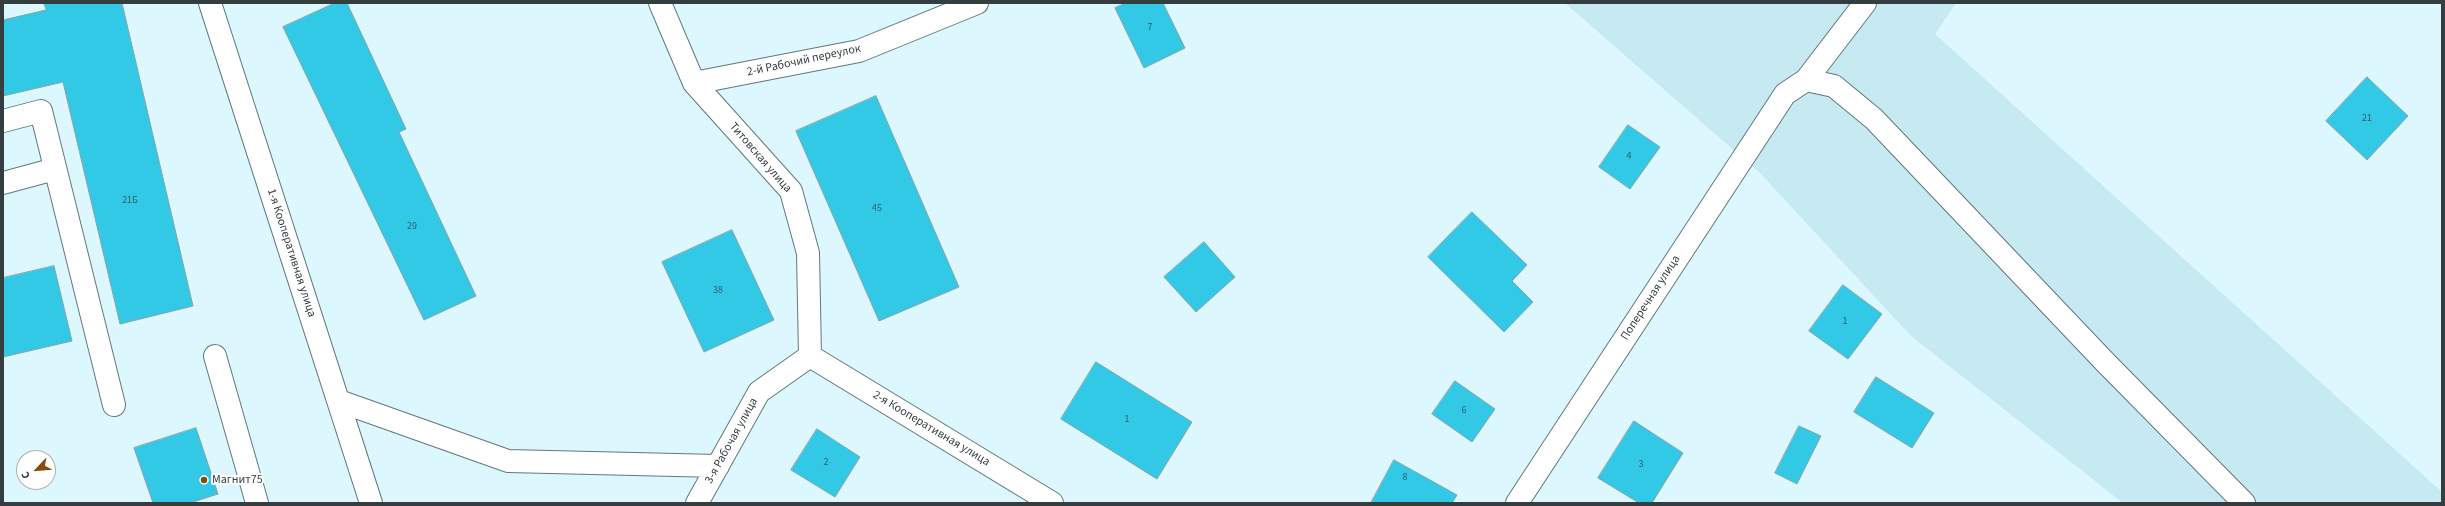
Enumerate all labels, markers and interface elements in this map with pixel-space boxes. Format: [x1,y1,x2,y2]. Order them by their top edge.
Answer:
house number: 7 [1148,22,1152,34]
street label: 2-й Рабочий переулок [746,42,862,80]
house number: 21 [2362,113,2372,125]
street label: Титовская улица [726,120,794,196]
house number: 4 [1627,151,1631,163]
street label: 1-я Кооперативная улица [263,187,319,319]
house number: 21Б [122,195,138,207]
house number: 45 [872,203,882,215]
house number: 29 [407,221,417,233]
street label: Поперечная улица [1618,253,1684,343]
house number: 38 [713,285,723,297]
house number: 1 [1843,316,1847,328]
street label: 2-я Кооперативная улица [870,388,992,470]
street label: 3-я Рабочая улица [702,396,762,486]
house number: 6 [1462,405,1466,417]
house number: 1 [1125,414,1129,426]
north arrow [16,450,56,490]
house number: 2 [824,457,828,469]
house number: 3 [1639,459,1643,471]
text: С [18,469,34,481]
house number: 8 [1403,472,1407,484]
place label: Магнит75 [212,473,263,487]
marker: Магнит75 [199,475,209,485]

